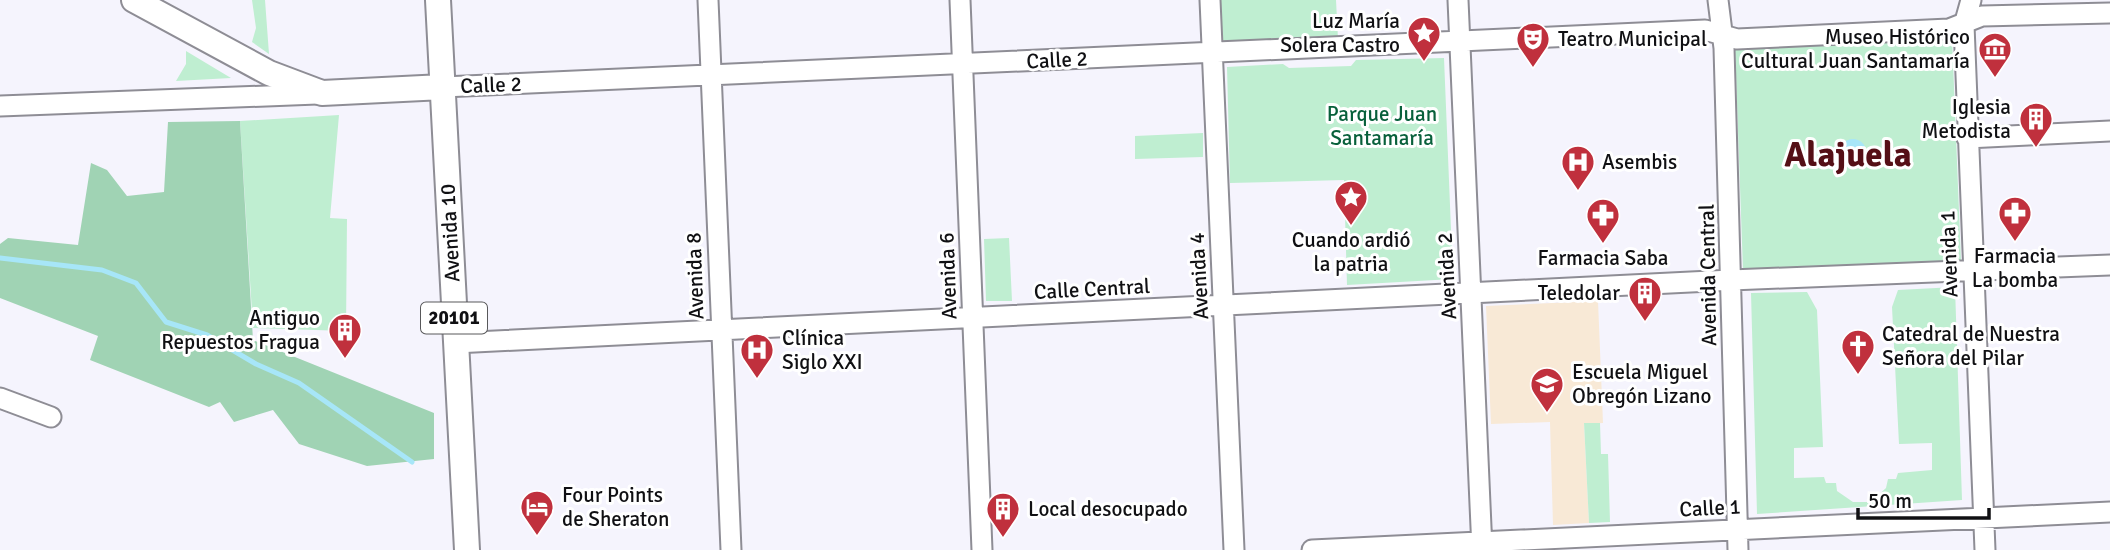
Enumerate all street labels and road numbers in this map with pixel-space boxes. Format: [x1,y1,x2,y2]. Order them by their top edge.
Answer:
street label: Calle 2 [1026,45,1088,75]
street label: Calle 2 [460,71,522,99]
street label: Avenida 10 [434,183,466,283]
street label: Avenida Central [1694,204,1722,346]
street label: Avenida 1 [1934,210,1964,298]
street label: Avenida 8 [680,232,710,320]
street label: Avenida 6 [933,232,963,320]
street label: Avenida 4 [1184,232,1214,320]
street label: Avenida 2 [1432,232,1462,320]
street label: Calle Central [1033,273,1151,305]
road number: 20101 [421,302,487,334]
street label: Calle 1 [1679,493,1741,523]

